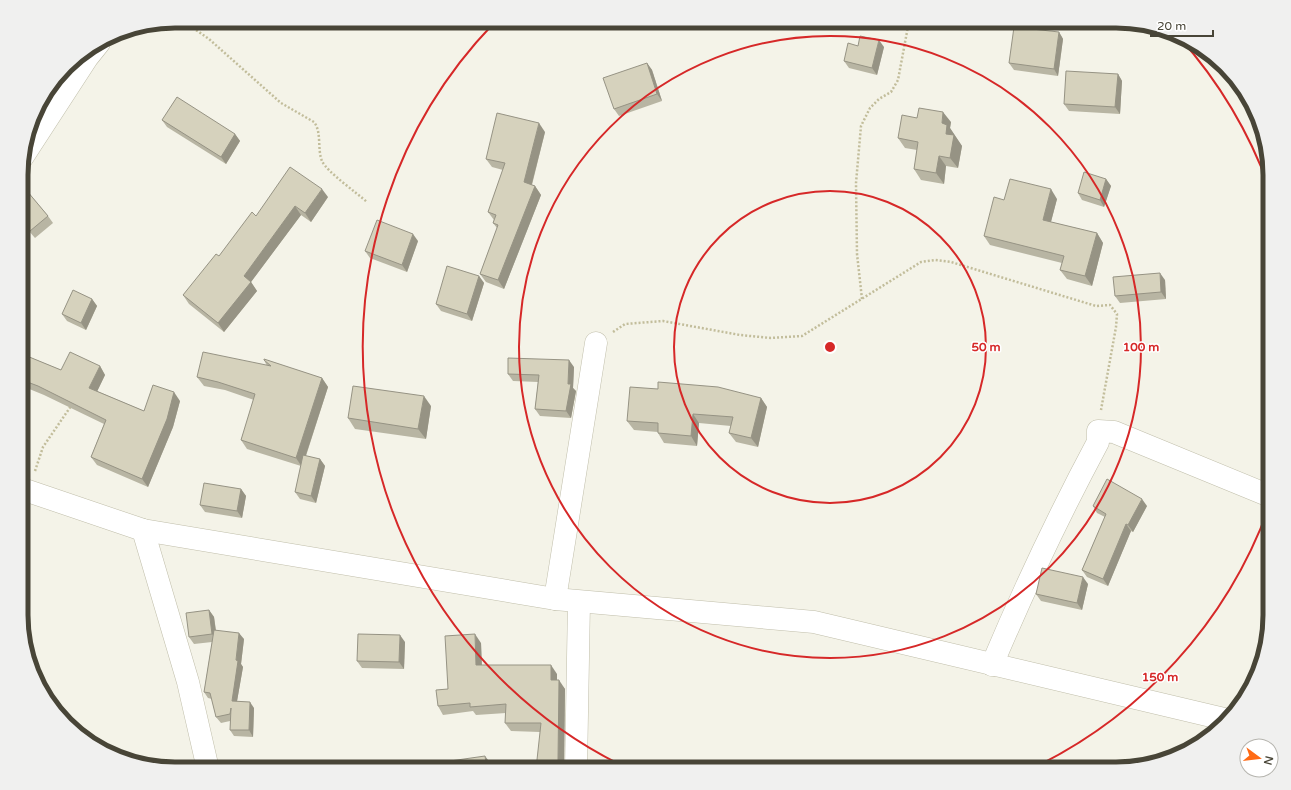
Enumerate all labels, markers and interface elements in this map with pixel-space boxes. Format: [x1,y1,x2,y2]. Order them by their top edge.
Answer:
scale bar [1151,12,1213,38]
text: 20 m [1157,19,1186,33]
centre of rings [823,340,837,354]
text: 50 m [971,340,1001,354]
text: 100 m [1123,340,1159,354]
text: 150 m [1142,670,1178,684]
north arrow [1239,738,1279,778]
text: N [1261,755,1276,766]

